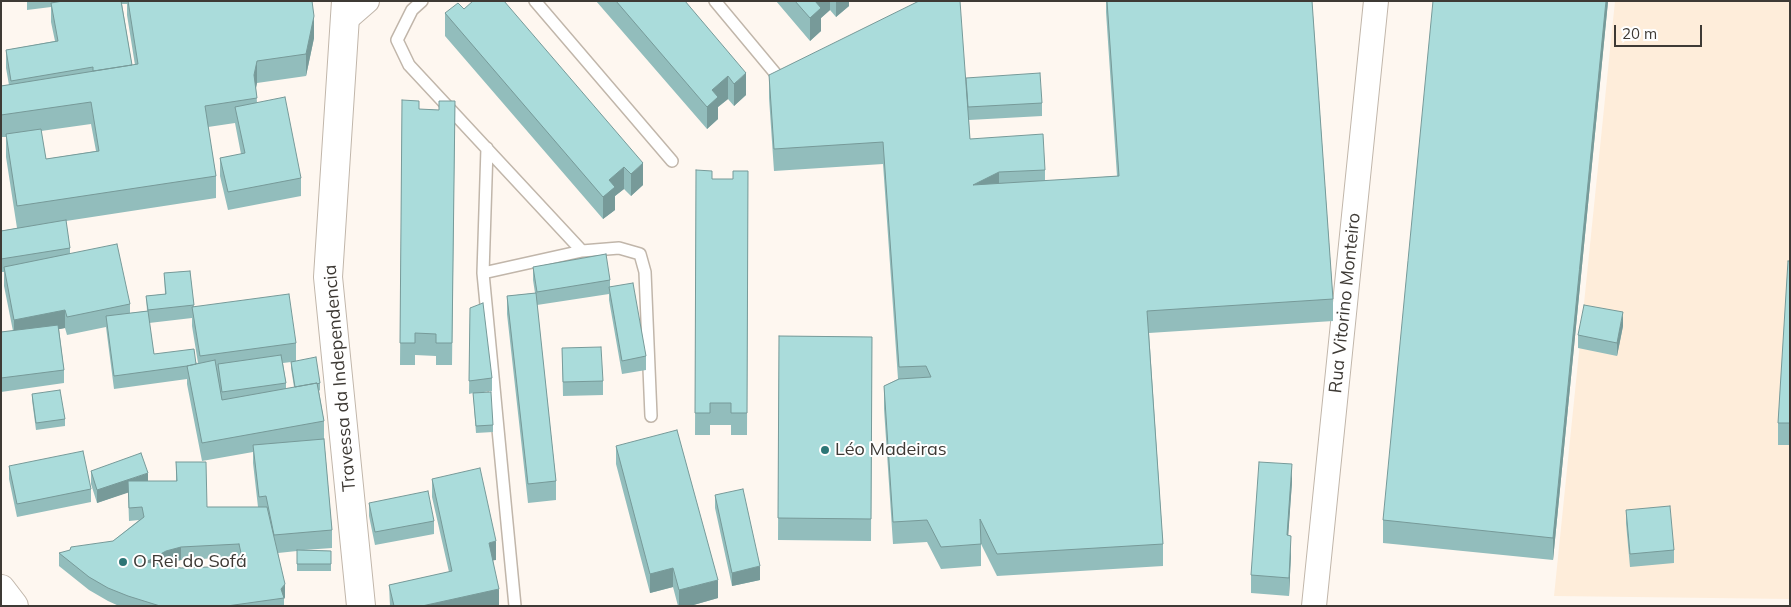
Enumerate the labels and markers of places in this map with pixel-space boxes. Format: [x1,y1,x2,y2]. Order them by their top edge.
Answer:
place label: Léo Madeiras [835,439,947,461]
marker: Léo Madeiras [819,444,831,456]
place label: O Rei do Sofá [133,551,247,573]
marker: O Rei do Sofá [117,556,129,568]

